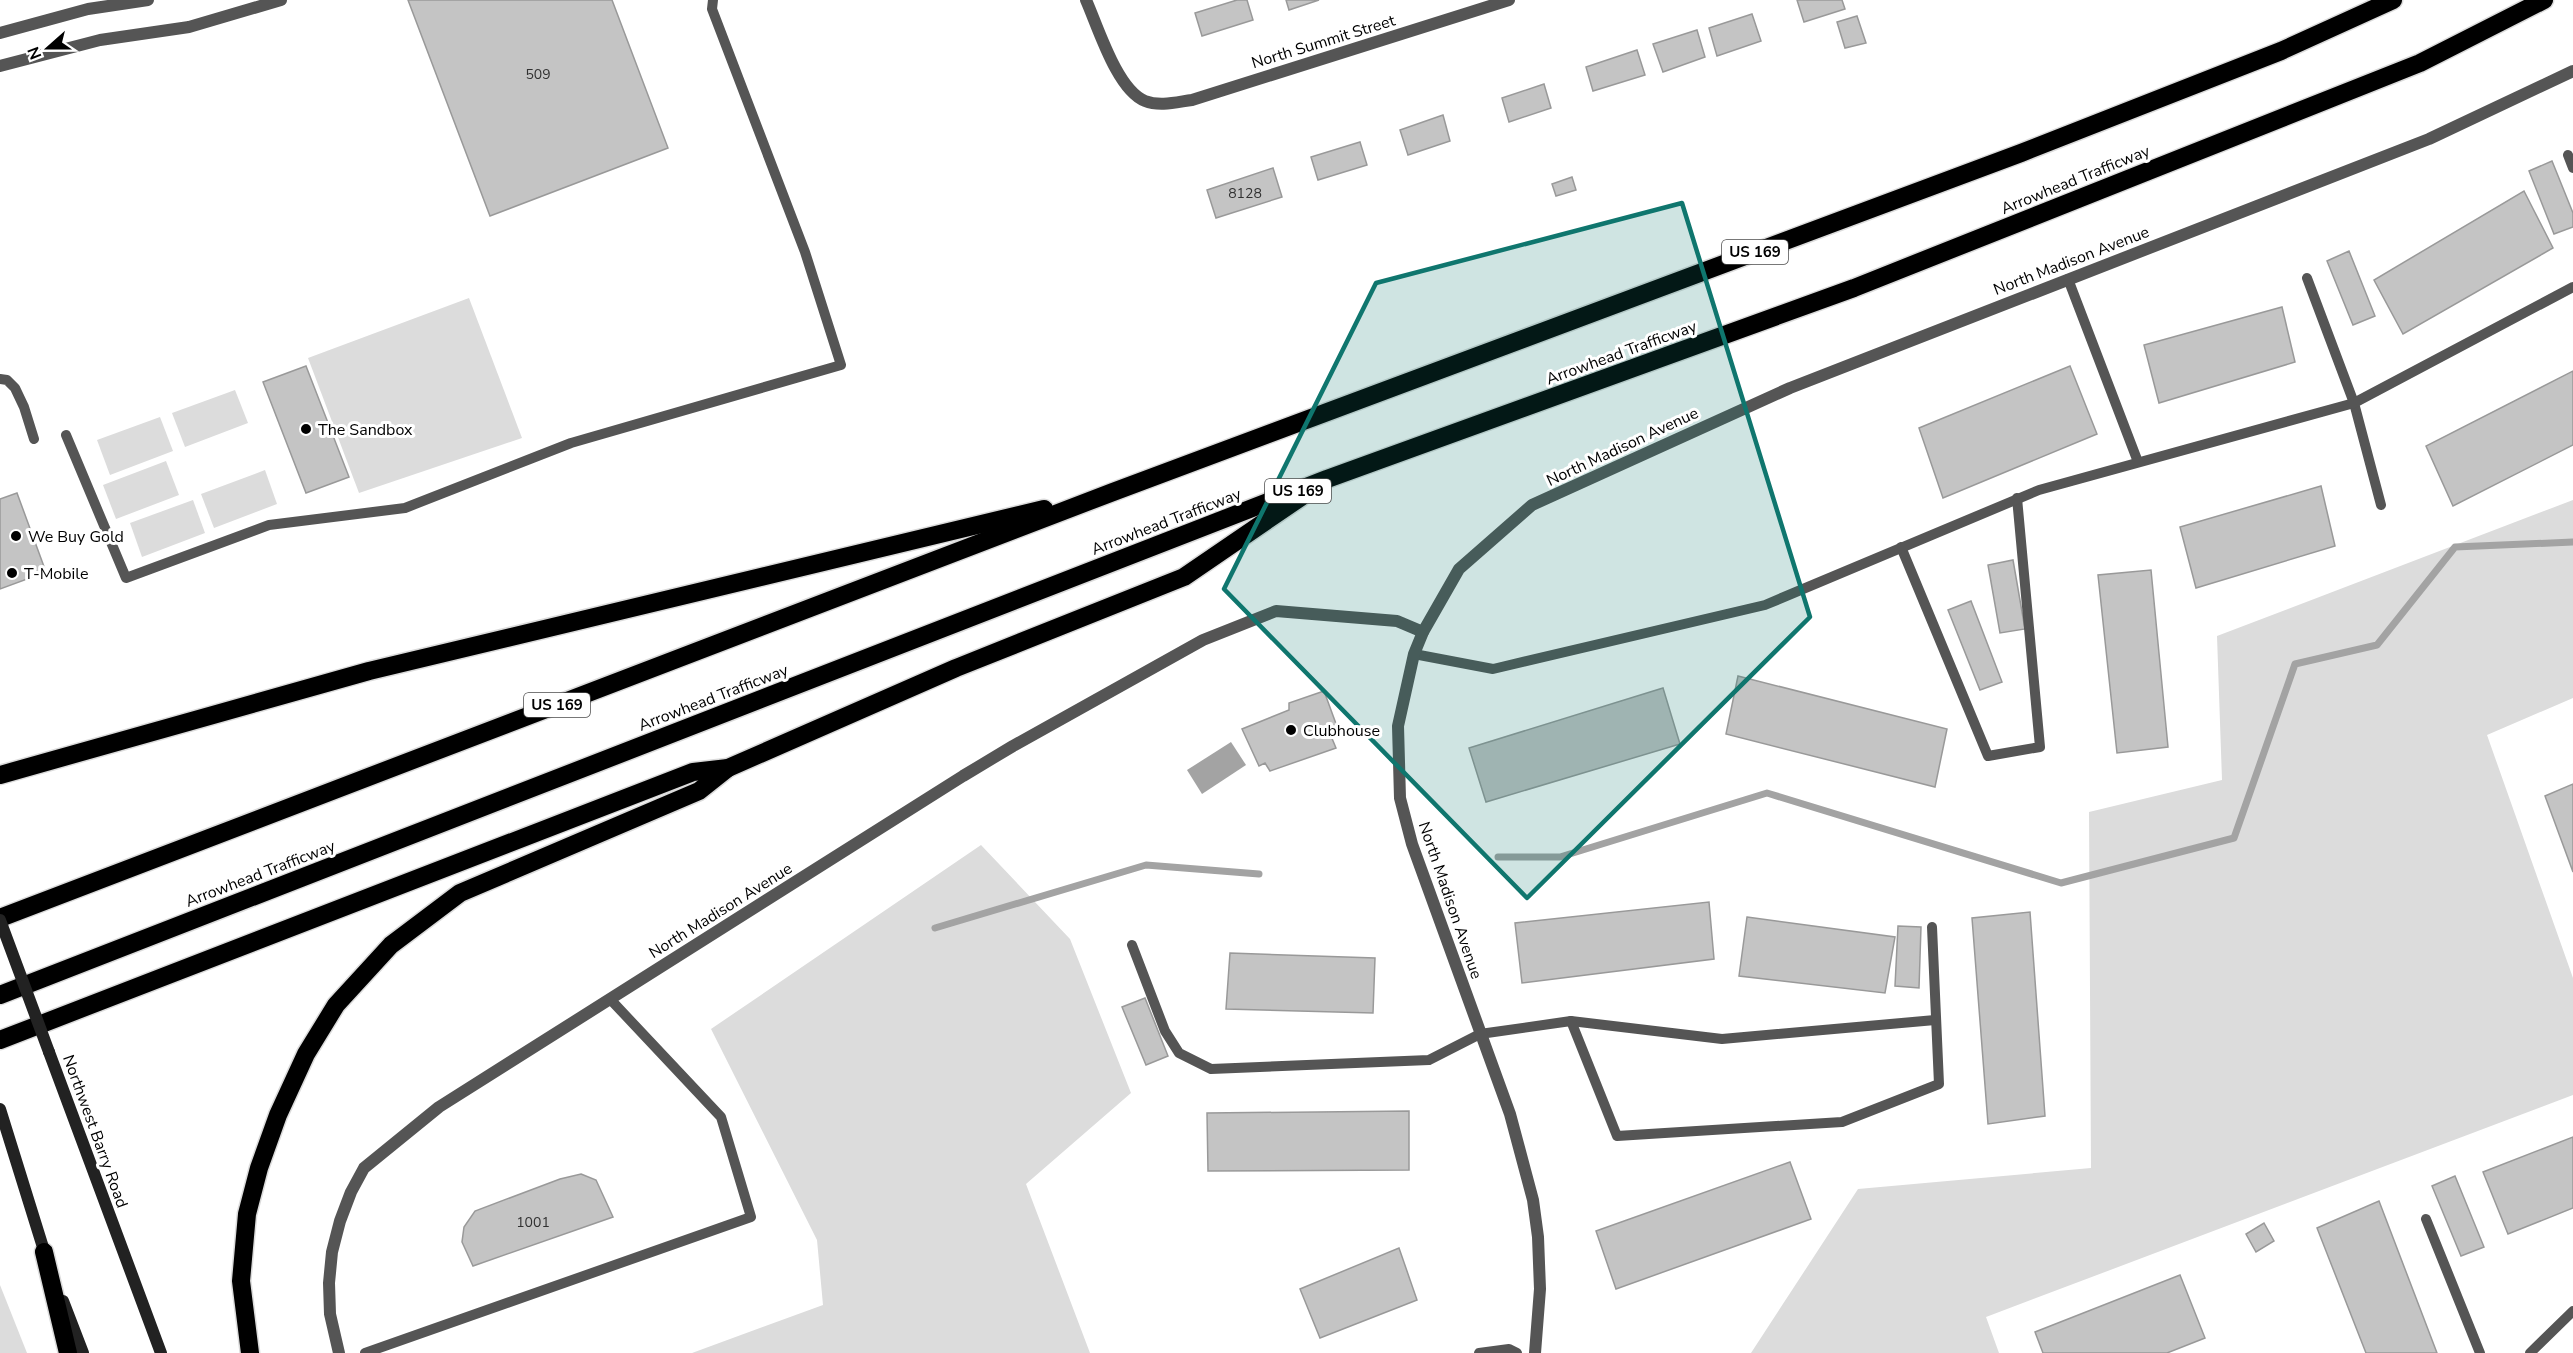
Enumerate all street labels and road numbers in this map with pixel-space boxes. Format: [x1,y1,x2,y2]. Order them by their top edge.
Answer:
street label: North Summit Street [1249,10,1398,74]
street label: Arrowhead Trafficway [1998,140,2154,220]
street label: North Madison Avenue [1990,221,2152,301]
road number: US 169 [1722,240,1788,264]
street label: Arrowhead Trafficway [1543,315,1700,390]
street label: North Madison Avenue [1543,402,1702,492]
road number: US 169 [1265,479,1331,503]
street label: Arrowhead Trafficway [1088,483,1245,561]
street label: Arrowhead Trafficway [635,659,792,737]
road number: US 169 [524,693,590,717]
street label: North Madison Avenue [1413,819,1487,982]
street label: Arrowhead Trafficway [182,835,339,913]
street label: North Madison Avenue [645,858,796,964]
street label: Northwest Barry Road [57,1052,133,1211]

